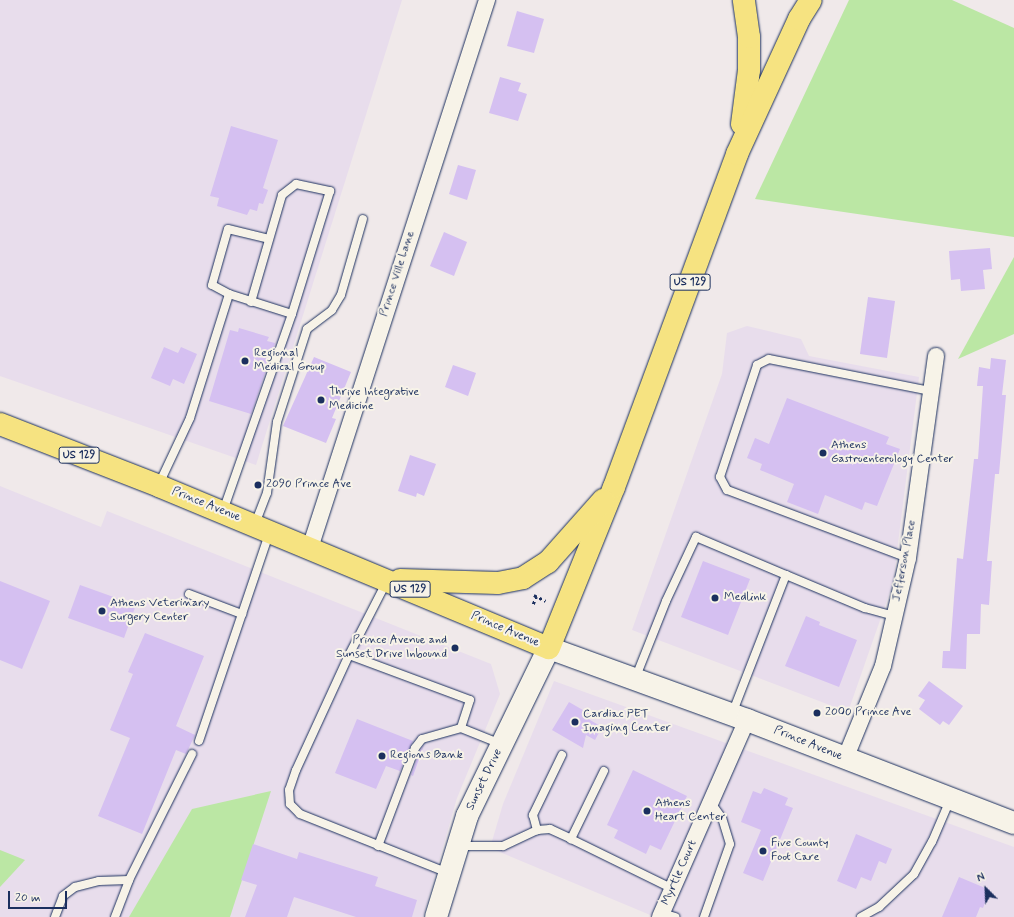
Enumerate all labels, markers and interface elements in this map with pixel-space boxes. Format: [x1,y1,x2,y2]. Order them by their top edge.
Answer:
street label: Prince Ville Lane [378,230,418,318]
road number: US 129 [669,273,711,291]
place label: Regional Medical Group [254,347,325,375]
marker: Regional Medical Group [239,355,251,367]
place label: Thrive Integrative Medicine [329,386,423,414]
marker: Thrive Integrative Medicine [316,395,326,405]
place label: Athens Gastroenterology Center [831,439,954,467]
road number: US 129 [58,446,100,464]
marker: Athens Gastroenterology Center [818,448,828,458]
place label: 2090 Prince Ave [266,478,351,492]
marker: 2090 Prince Ave [253,480,263,490]
street label: Prince Avenue [169,484,243,526]
street label: Jefferson Place [890,519,920,603]
road number: US 129 [389,580,431,598]
place label: Medlink [724,591,766,605]
marker: Medlink [709,592,721,604]
place label: Athens Veterinary Surgery Center [110,597,202,625]
marker: Athens Veterinary Surgery Center [97,606,107,616]
street label: Prince Avenue [468,609,542,651]
place label: Prince Avenue and Sunset Drive Inbound [332,634,447,662]
marker: Prince Avenue and Sunset Drive Inbound [450,643,460,653]
place label: 2000 Prince Ave [825,706,911,720]
place label: Cardiac PET Imaging Center [583,708,668,736]
marker: 2000 Prince Ave [812,708,822,718]
marker: Cardiac PET Imaging Center [570,717,580,727]
street label: Prince Avenue [771,723,845,765]
street label: Sunset Drive [464,747,506,813]
place label: Regions Bank [390,749,460,763]
marker: Regions Bank [377,751,387,761]
place label: Athens Heart Center [655,797,725,825]
marker: Athens Heart Center [642,806,652,816]
place label: Five County Foot Care [771,837,831,865]
street label: Myrtle Court [659,838,701,908]
marker: Five County Foot Care [758,846,768,856]
north arrow [966,869,1006,909]
text: N [975,870,987,886]
scale bar [10,883,69,909]
text: 20 m [15,890,41,906]

